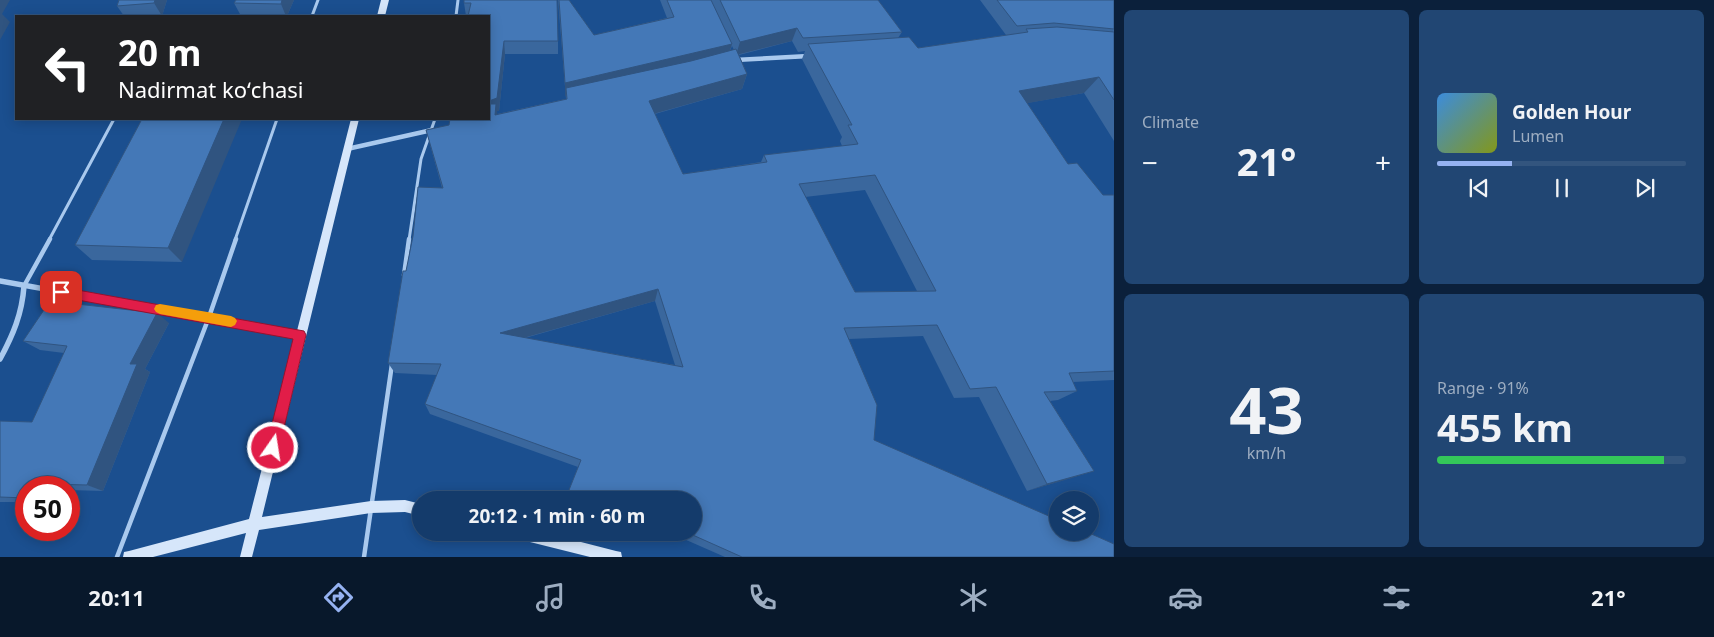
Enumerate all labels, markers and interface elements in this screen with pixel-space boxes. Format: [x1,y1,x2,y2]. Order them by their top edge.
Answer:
text: 20 m [118,29,201,76]
icon: left [35,35,100,100]
text: Nadirmat koʻchasi [118,74,304,104]
text: Golden Hour [1512,99,1631,125]
text: Climate [1142,111,1199,133]
text: Lumen [1512,125,1564,147]
text: 21° [1237,135,1296,187]
text: − [1142,143,1158,181]
text: + [1375,143,1391,181]
icon: previous [1465,174,1493,202]
icon: pause [1548,174,1576,202]
icon: next [1631,174,1659,202]
pin [40,271,82,313]
icon: arrive [47,278,75,306]
text: 43 [1229,365,1304,453]
text: Range · 91% [1437,377,1529,399]
text: 455 km [1437,401,1573,453]
position arrow [246,421,298,473]
text: km/h [1247,442,1286,464]
speed limit sign: 50 [15,476,80,541]
map controls [1049,491,1099,541]
button: layers [1049,491,1099,541]
text: 20:12 · 1 min · 60 m [469,503,645,529]
icon: directions [321,580,356,615]
icon: music [533,580,568,615]
icon: phone [745,580,780,615]
icon: climate [956,580,991,615]
icon: car [1168,580,1203,615]
icon: filters [1379,580,1414,615]
text: 20:11 [88,582,145,612]
text: 21° [1591,582,1626,612]

